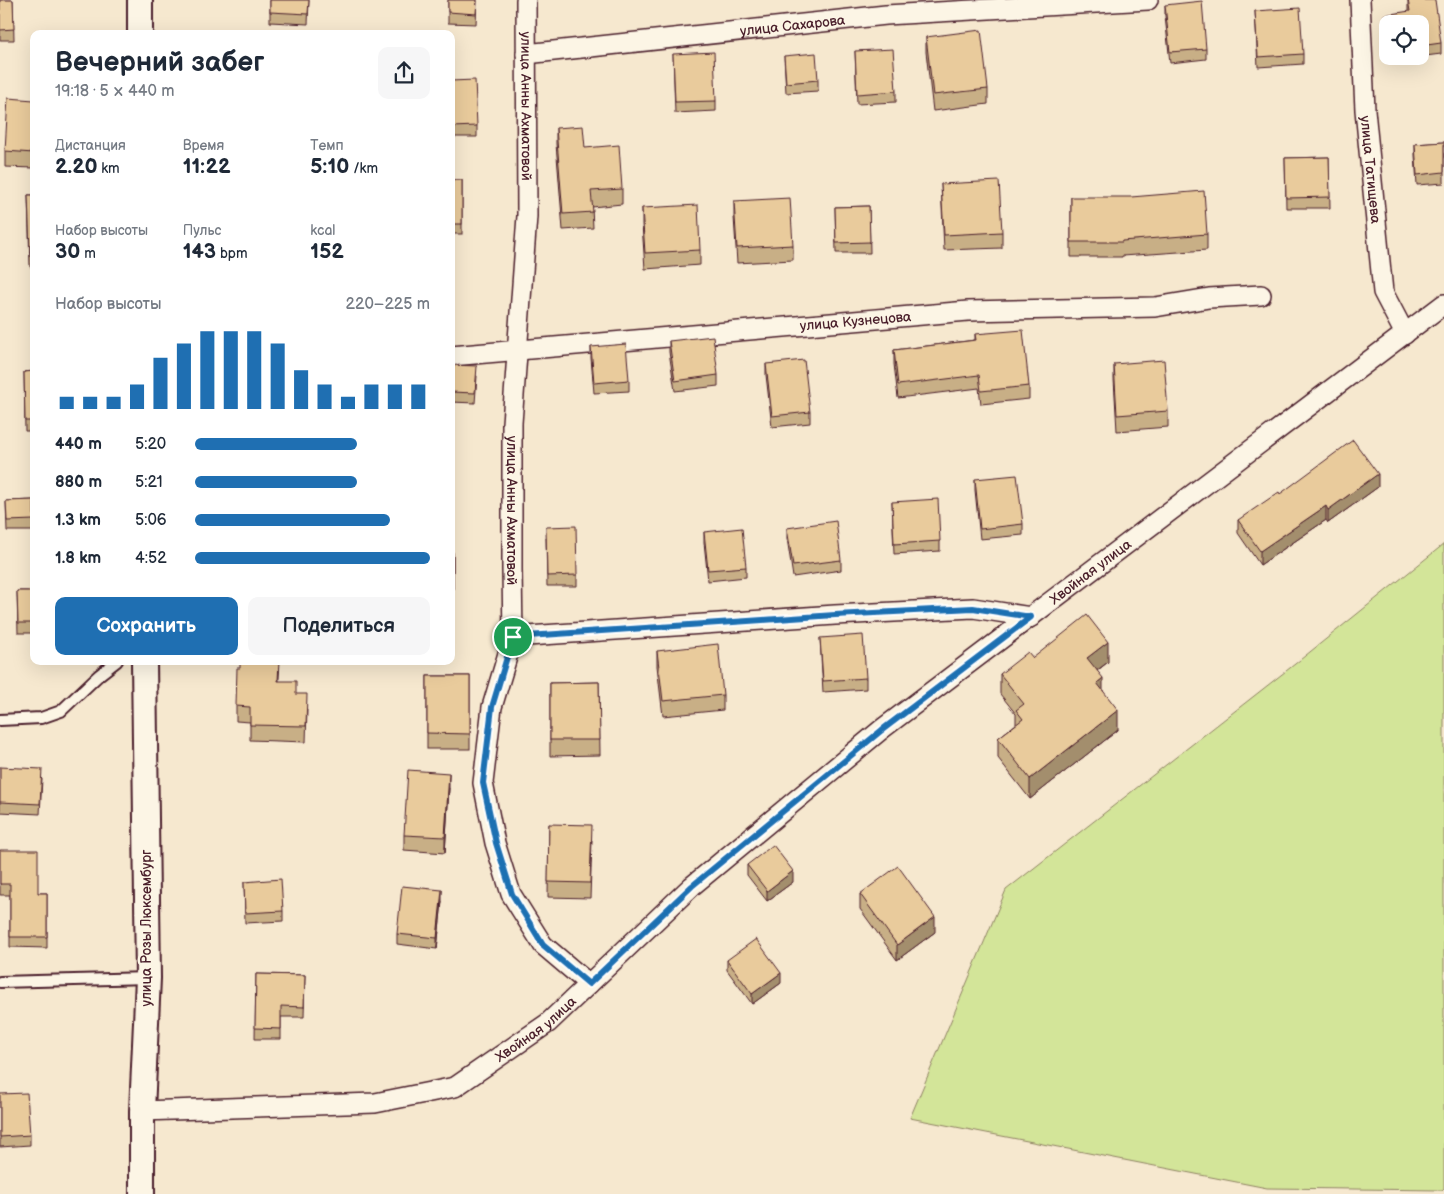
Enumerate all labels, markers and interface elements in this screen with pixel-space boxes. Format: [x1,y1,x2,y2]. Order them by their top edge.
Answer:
street label: улица Сахарова [739,11,847,39]
map controls [1379,15,1429,65]
button: locate [1379,15,1429,65]
street label: улица Анны Ахматовой [518,31,535,181]
text: Вечерний забег [55,46,264,79]
button: share [378,47,430,99]
text: 19:18 · 5 × 440 m [55,82,175,101]
street label: улица Татищева [1357,115,1385,225]
text: Дистанция [55,137,126,154]
text: Время [183,137,224,154]
text: Темп [310,137,344,154]
text: 2.20 [55,154,97,179]
text: 11:22 [183,154,231,179]
text: 5:10 [310,154,349,179]
text: km [97,160,120,177]
text: /km [349,160,378,177]
text: Набор высоты [55,222,148,239]
text: Пульс [183,222,221,239]
text: kcal [310,222,335,239]
text: 30 [55,239,80,264]
text: 143 [183,239,216,264]
text: 152 [310,239,344,264]
text: m [80,245,96,262]
text: bpm [216,245,248,262]
text: Набор высоты [55,295,162,314]
text: 220–225 m [346,295,430,314]
street label: улица Кузнецова [799,307,913,334]
text: 440 m [55,435,102,454]
text: 5:20 [135,435,166,454]
street label: улица Анны Ахматовой [504,436,521,585]
text: 880 m [55,473,102,492]
text: 5:21 [135,473,163,492]
text: 1.3 km [55,511,101,530]
text: 5:06 [135,511,167,530]
street label: Хвойная улица [1046,535,1135,608]
text: 1.8 km [55,549,101,568]
text: 4:52 [135,549,167,568]
button: Сохранить [55,597,238,655]
button: Поделиться [248,597,430,655]
pin [492,616,534,658]
icon: arrive [499,623,527,651]
street label: улица Розы Люксембург [138,849,155,1007]
street label: Хвойная улица [492,992,580,1065]

